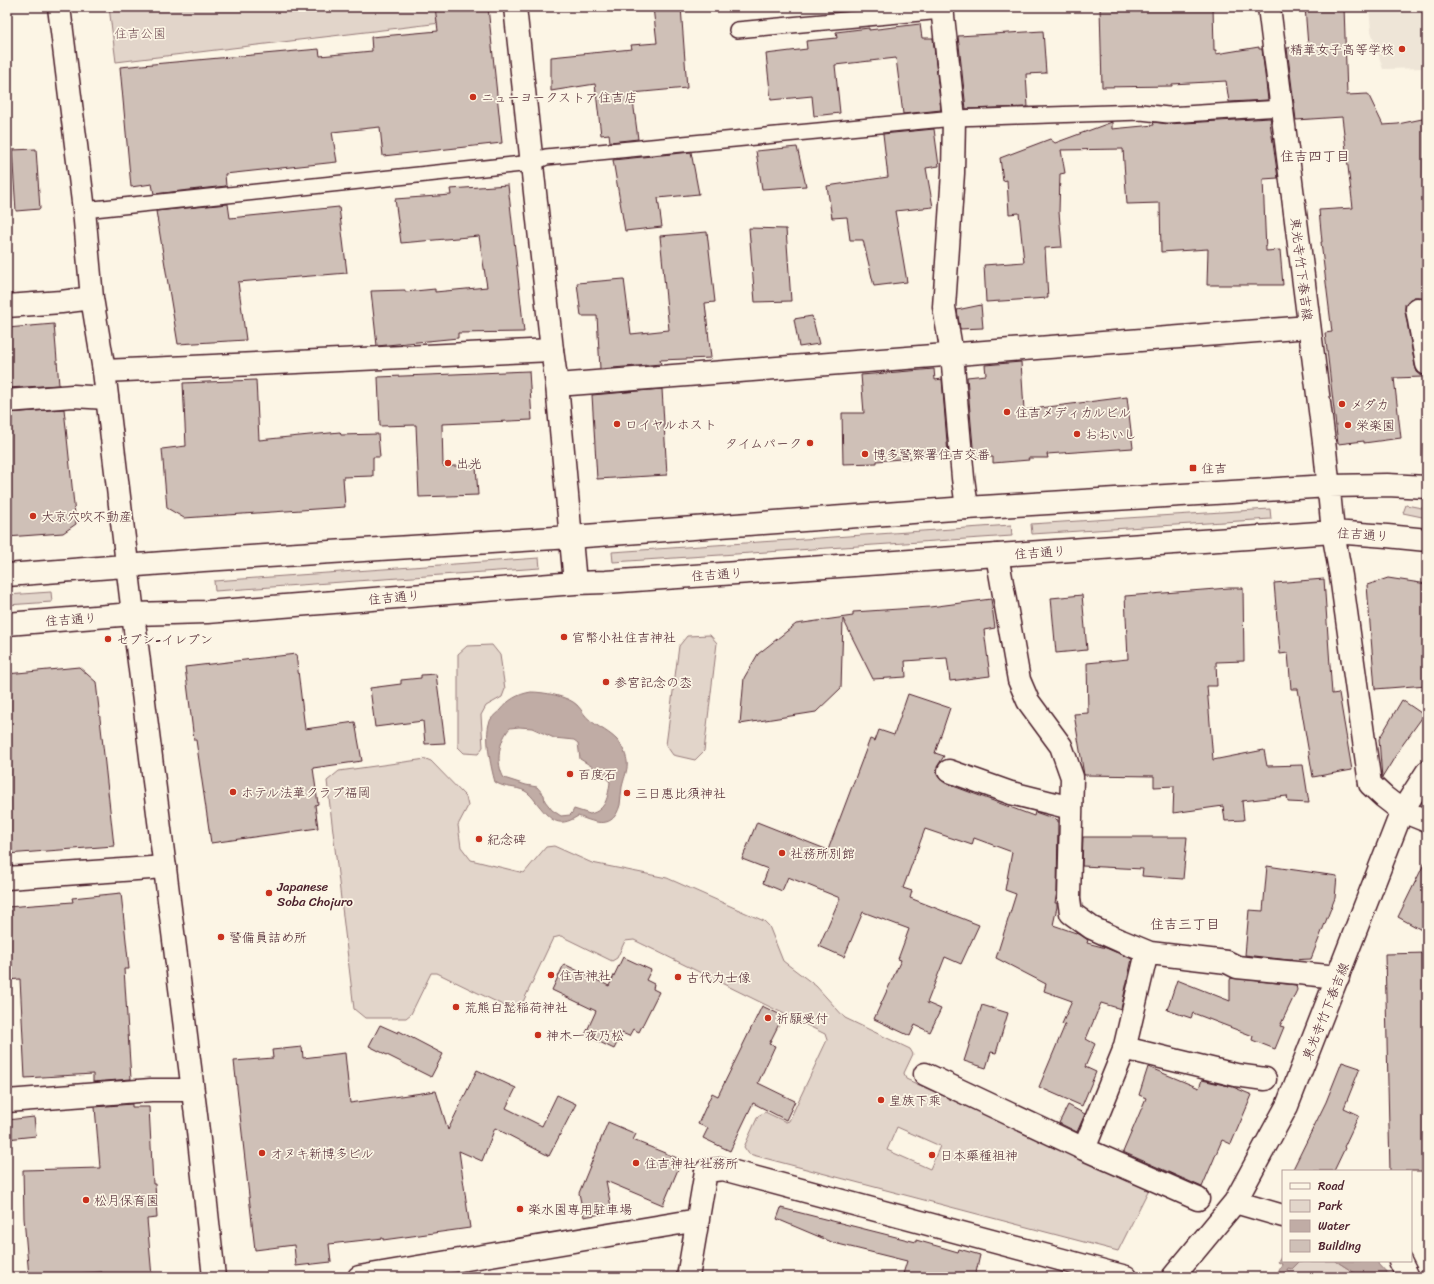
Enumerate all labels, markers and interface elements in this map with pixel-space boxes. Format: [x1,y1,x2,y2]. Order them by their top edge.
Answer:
park label: 住吉公園 [114,22,166,45]
place label: 精華女子高等学校 [1290,38,1394,61]
marker: 精華女子高等学校 [1397,44,1407,54]
place label: ニューヨークストア住吉店 [481,86,637,109]
marker: ニューヨークストア住吉店 [468,92,478,102]
district label: 住吉四丁目 [1280,144,1350,169]
street label: 東光寺竹下春吉線 [1284,216,1319,323]
place label: メダカ [1350,393,1389,416]
marker: メダカ [1337,399,1347,409]
place label: 住吉メディカルビル [1015,401,1131,424]
marker: 住吉メディカルビル [1002,407,1012,417]
place label: ロイヤルホスト [625,413,717,436]
place label: 栄楽園 [1356,414,1395,437]
marker: ロイヤルホスト [612,419,622,429]
marker: 栄楽園 [1343,420,1353,430]
place label: おおいし [1085,423,1137,446]
marker: おおいし [1072,429,1082,439]
place label: タイムパーク [725,432,802,455]
marker: タイムパーク [805,438,815,448]
place label: 博多警察署住吉交番 [873,443,990,466]
marker: 博多警察署住吉交番 [860,449,870,459]
place label: 出光 [456,452,482,475]
place label: 住吉 [1201,457,1227,480]
marker: 出光 [443,458,453,468]
marker: 住吉 [1188,463,1198,473]
place label: 大京穴吹不動産 [41,505,132,528]
marker: 大京穴吹不動産 [28,511,38,521]
street label: 住吉通り [1336,521,1390,548]
street label: 住吉通り [1013,539,1067,566]
street label: 住吉通り [690,561,744,588]
street label: 住吉通り [367,584,421,611]
street label: 住吉通り [44,606,98,633]
place label: 官幣小社住吉神社 [572,626,676,649]
place label: セブン-イレブン [116,628,213,651]
marker: 官幣小社住吉神社 [559,632,569,642]
marker: セブン-イレブン [103,634,113,644]
place label: 参宮記念の枩 [614,671,692,694]
marker: 参宮記念の枩 [601,677,611,687]
place label: 百度石 [578,763,617,786]
marker: 百度石 [565,769,575,779]
place label: ホテル法華クラブ福岡 [241,781,370,804]
place label: 三日惠比須神社 [635,782,726,805]
marker: ホテル法華クラブ福岡 [228,787,238,797]
marker: 三日惠比須神社 [622,788,632,798]
place label: 紀念碑 [487,828,526,851]
marker: 紀念碑 [474,834,484,844]
place label: 社務所別館 [790,842,855,865]
marker: 社務所別館 [777,848,787,858]
place label: Japanese Soba Chojuro [276,875,353,913]
marker: Japanese Soba Chojuro [264,888,274,898]
district label: 住吉三丁目 [1150,912,1220,937]
place label: 警備員詰め所 [229,926,307,949]
marker: 警備員詰め所 [216,932,226,942]
street label: 東光寺竹下春吉線 [1295,958,1356,1064]
place label: 住吉神社 [559,964,611,987]
place label: 古代力士像 [686,966,751,989]
marker: 住吉神社 [546,970,556,980]
marker: 古代力士像 [673,972,683,982]
place label: 荒熊白髭稲荷神社 [464,996,568,1019]
marker: 荒熊白髭稲荷神社 [451,1002,461,1012]
place label: 祈願受付 [776,1007,828,1030]
marker: 祈願受付 [763,1013,773,1023]
place label: 神木一夜乃松 [546,1024,624,1047]
marker: 神木一夜乃松 [533,1030,543,1040]
place label: 皇族下乘 [889,1089,941,1112]
marker: 皇族下乘 [876,1095,886,1105]
place label: オヌキ新博多ビル [270,1142,374,1165]
place label: 日本藥種祖神 [940,1144,1018,1167]
marker: オヌキ新博多ビル [257,1148,267,1158]
marker: 日本藥種祖神 [927,1150,937,1160]
place label: 住吉神社 社務所 [644,1152,738,1175]
marker: 住吉神社 社務所 [631,1158,641,1168]
legend [1282,1170,1412,1262]
text: Road [1318,1175,1345,1197]
place label: 松月保育園 [94,1189,159,1212]
marker: 松月保育園 [81,1195,91,1205]
text: Park [1318,1195,1343,1217]
place label: 楽水園専用駐車場 [528,1198,632,1221]
marker: 楽水園専用駐車場 [515,1204,525,1214]
text: Water [1318,1215,1351,1237]
text: Building [1318,1235,1361,1257]

